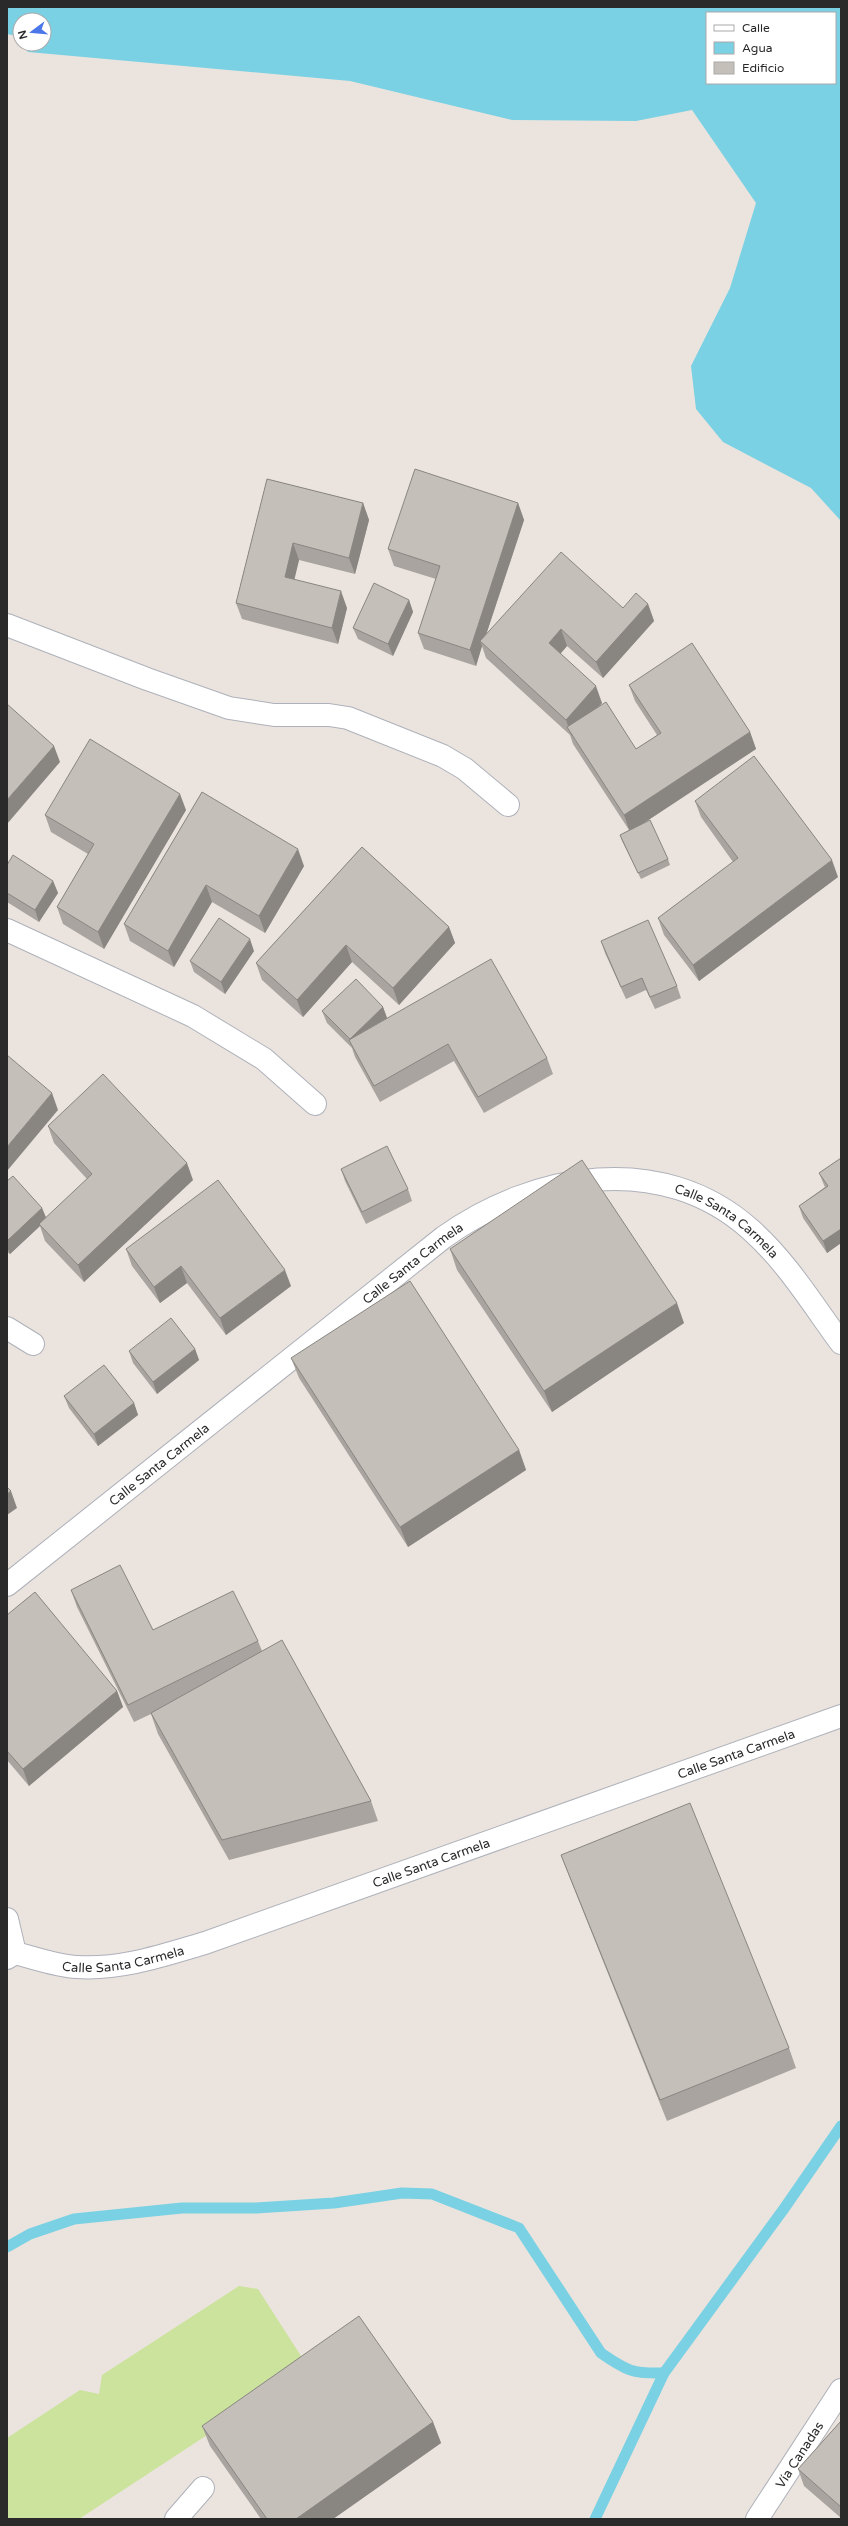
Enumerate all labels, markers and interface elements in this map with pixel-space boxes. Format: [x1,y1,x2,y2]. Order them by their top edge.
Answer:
north arrow [12,12,52,52]
legend [706,12,836,84]
text: Calle [742,21,770,35]
text: N [15,29,30,41]
text: Agua [742,41,772,55]
text: Edificio [742,61,784,75]
street label: Calle Santa Carmela [673,1181,782,1262]
street label: Calle Santa Carmela [360,1219,466,1308]
street label: Calle Santa Carmela [106,1420,213,1510]
street label: Calle Santa Carmela [676,1726,797,1783]
street label: Calle Santa Carmela [370,1835,492,1892]
street label: Calle Santa Carmela [61,1943,186,1976]
street label: Vía Canadas [772,2419,827,2491]

